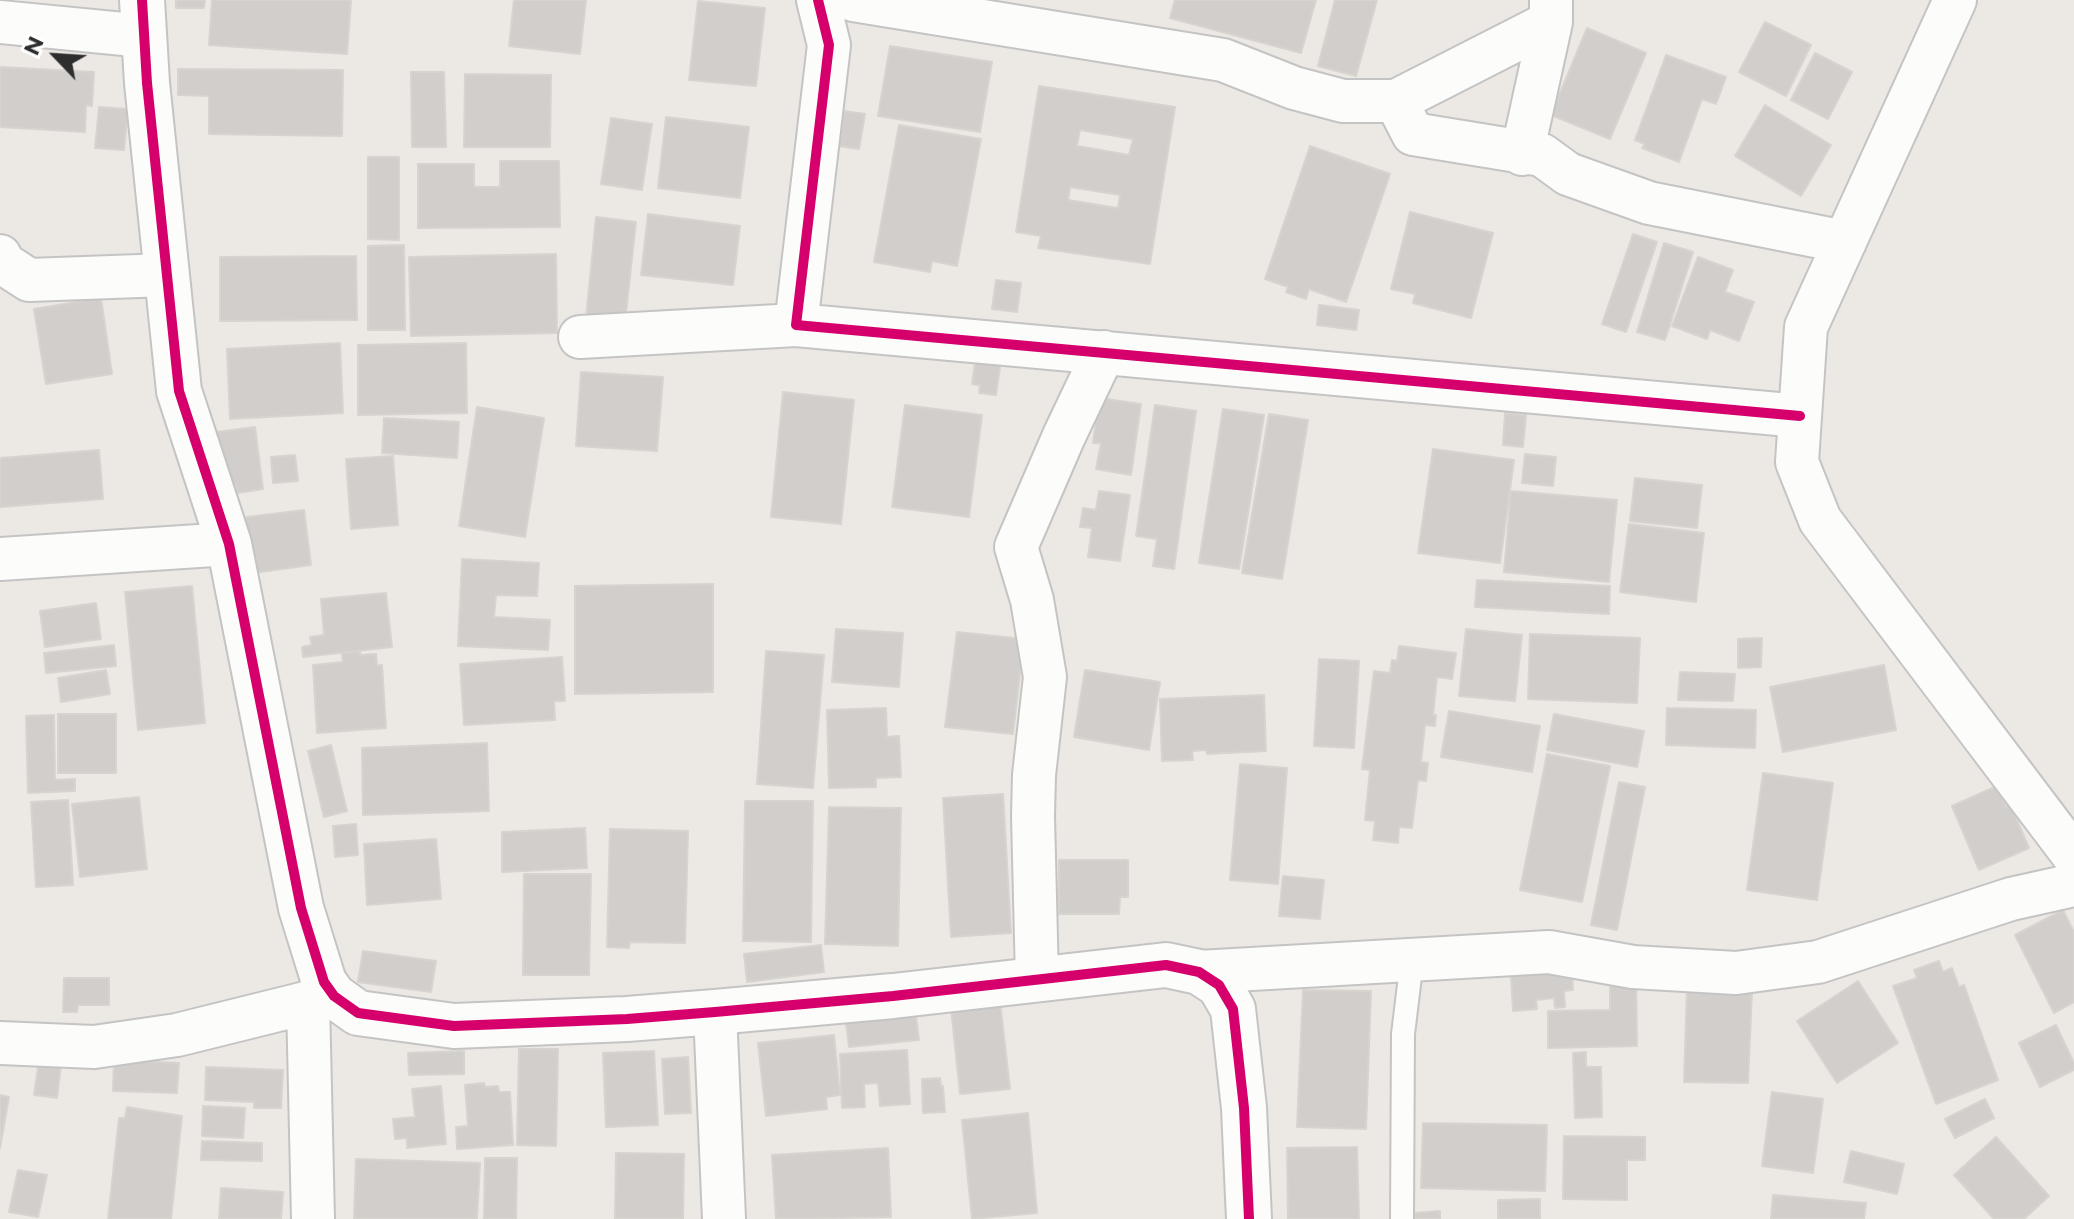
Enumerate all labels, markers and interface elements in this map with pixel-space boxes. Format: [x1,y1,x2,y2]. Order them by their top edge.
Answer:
north arrow [16,16,96,96]
text: N [18,32,50,59]

